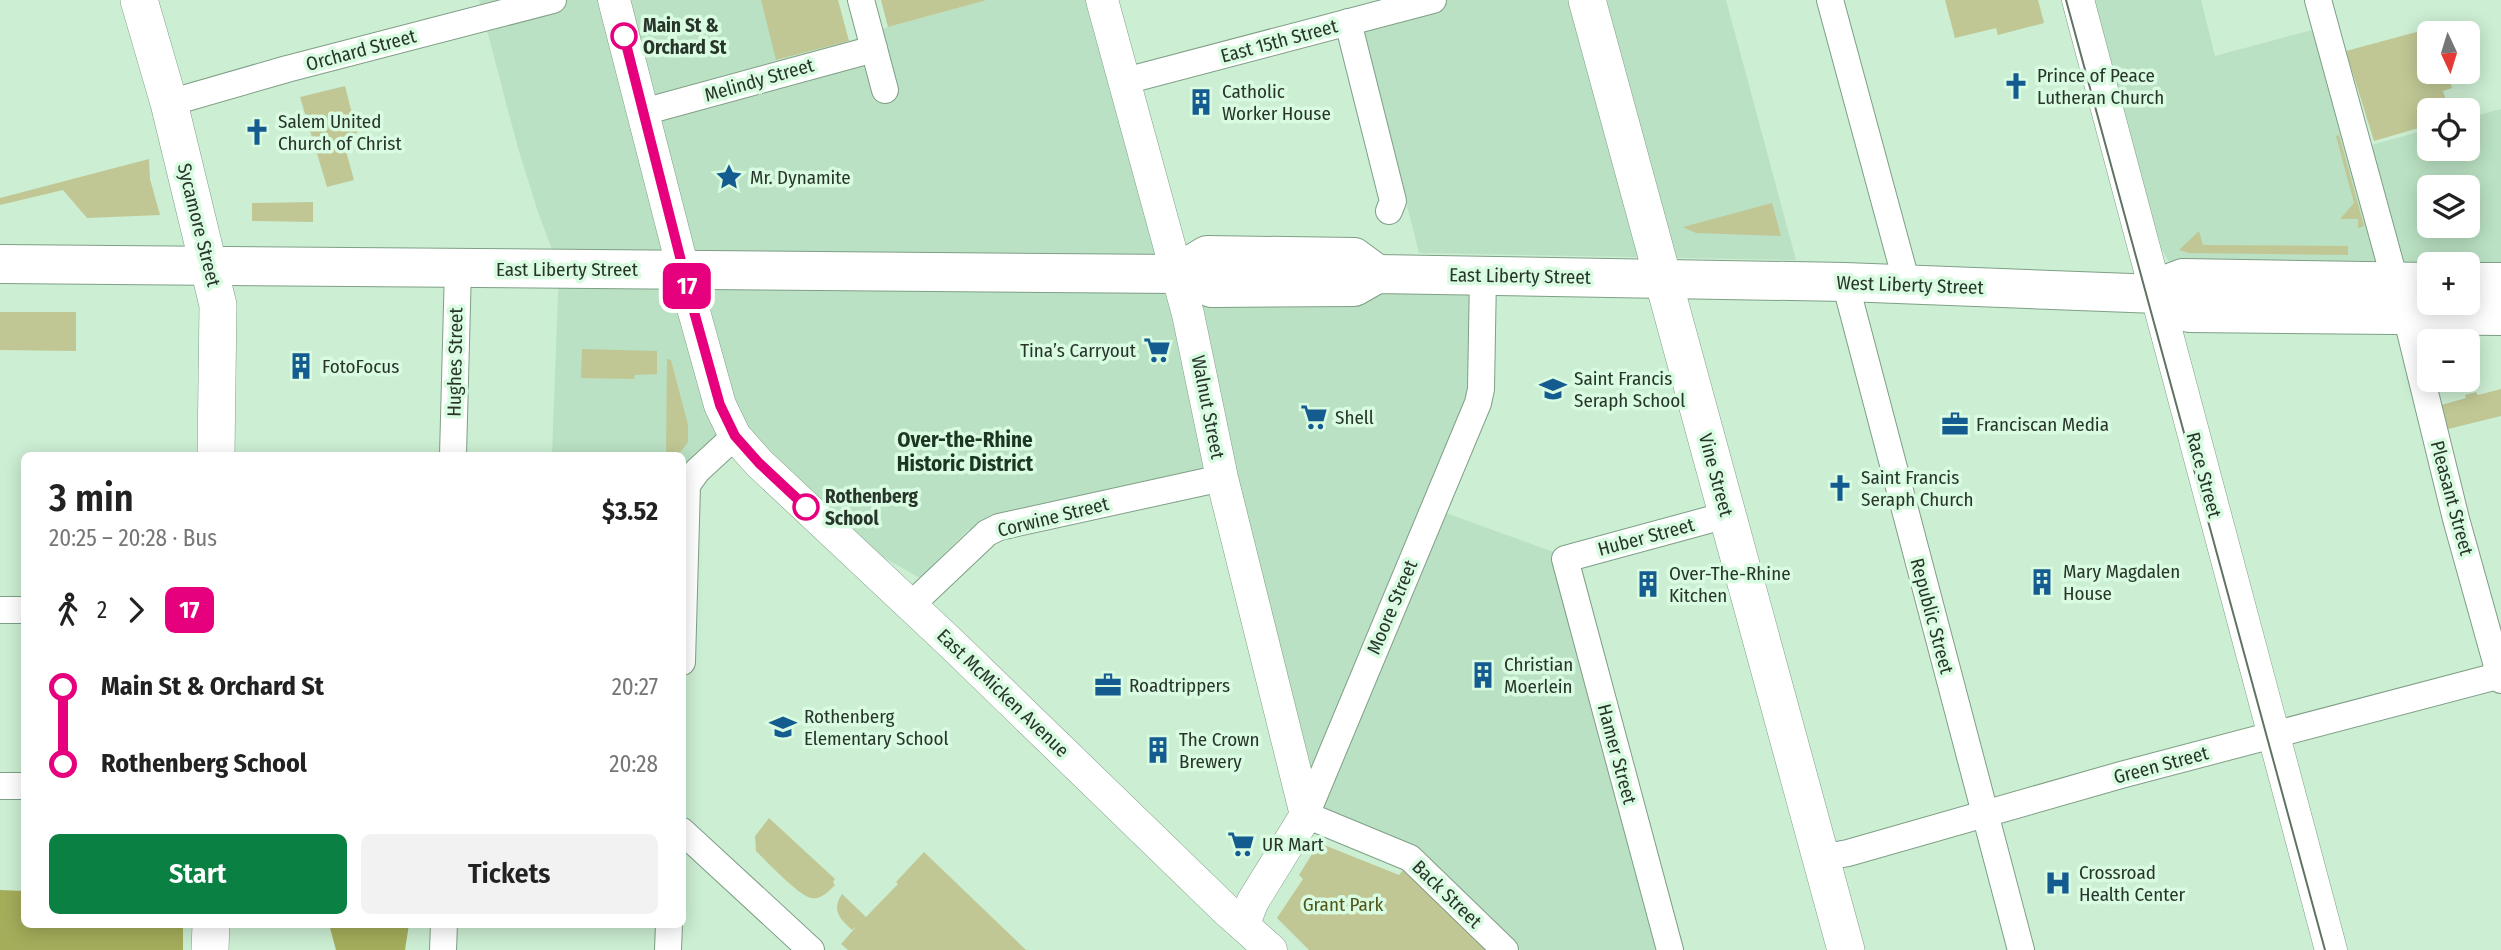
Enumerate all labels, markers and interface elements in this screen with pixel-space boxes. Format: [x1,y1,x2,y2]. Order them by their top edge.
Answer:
place label: Main St & Orchard St [643,14,727,59]
street label: East 15th Street [1218,14,1341,68]
north arrow [2417,21,2480,84]
map controls [2417,21,2480,392]
marker: Main St & Orchard St [611,23,637,49]
street label: Orchard Street [303,24,419,76]
street label: Melindy Street [702,53,817,107]
place label: Prince of Peace Lutheran Church [2037,64,2164,109]
church icon: Prince of Peace Lutheran Church [2001,71,2031,101]
place label: Catholic Worker House [1222,80,1331,125]
building icon: Catholic Worker House [1186,87,1216,117]
button: locate [2417,98,2480,161]
place label: Salem United Church of Christ [278,110,402,155]
church icon: Salem United Church of Christ [242,117,272,147]
street label: Sycamore Street [173,161,226,290]
place icon: Mr. Dynamite [714,162,744,192]
place label: Mr. Dynamite [750,166,851,189]
button: layers [2417,175,2480,238]
button: + [2417,252,2480,315]
street label: East Liberty Street [496,258,639,281]
line badge: 17 [656,263,718,309]
street label: East Liberty Street [1449,263,1592,289]
street label: West Liberty Street [1836,271,1985,299]
text: 17 [677,272,697,300]
street label: Hughes Street [443,306,467,417]
button: − [2417,329,2480,392]
supermarket icon: Tina’s Carryout [1142,335,1172,365]
place label: Tina’s Carryout [1020,339,1137,362]
building icon: FotoFocus [286,351,316,381]
street label: Walnut Street [1187,353,1229,462]
place label: FotoFocus [322,355,399,378]
place label: Saint Francis Seraph School [1574,367,1685,412]
school or university icon: Saint Francis Seraph School [1538,374,1568,404]
supermarket icon: Shell [1299,402,1329,432]
place label: Shell [1335,406,1374,429]
office icon: Franciscan Media [1940,409,1970,439]
place label: Franciscan Media [1976,413,2109,436]
district label: Over-the-Rhine Historic District [897,427,1034,477]
street label: Race Street [2182,430,2227,521]
street label: Vine Street [1694,431,1738,520]
street label: Pleasant Street [2426,438,2479,559]
place label: Saint Francis Seraph Church [1861,466,1973,511]
church icon: Saint Francis Seraph Church [1825,473,1855,503]
text: 3 min [49,475,134,521]
place label: Rothenberg School [825,485,918,530]
street label: Corwine Street [995,492,1112,542]
marker: Rothenberg School [793,494,819,520]
text: $3.52 [602,496,658,527]
street label: Huber Street [1595,513,1697,561]
text: 20:25 – 20:28 · Bus [49,524,217,552]
street label: Moore Street [1362,556,1422,658]
street label: Republic Street [1906,556,1959,677]
place label: Mary Magdalen House [2063,560,2180,605]
place label: Over-The-Rhine Kitchen [1669,562,1791,607]
building icon: Mary Magdalen House [2027,567,2057,597]
building icon: Over-The-Rhine Kitchen [1633,569,1663,599]
icon: walk [49,591,87,629]
icon: forward [117,591,155,629]
text: 2 [97,596,107,624]
text: 17 [179,596,200,624]
street label: East McMicken Avenue [932,624,1074,762]
place label: Christian Moerlein [1504,653,1573,698]
building icon: Christian Moerlein [1468,660,1498,690]
office icon: Roadtrippers [1093,670,1123,700]
text: Main St & Orchard St [101,671,324,702]
text: 20:27 [612,673,658,701]
place label: Roadtrippers [1129,674,1230,697]
street label: Hamer Street [1593,701,1642,807]
place label: Rothenberg Elementary School [804,705,949,750]
school or university icon: Rothenberg Elementary School [768,712,798,742]
place label: The Crown Brewery [1179,728,1260,773]
building icon: The Crown Brewery [1143,735,1173,765]
street label: Green Street [2111,741,2212,789]
text: Rothenberg School [101,748,307,779]
text: 20:28 [609,750,658,778]
supermarket icon: UR Mart [1226,829,1256,859]
place label: UR Mart [1262,833,1324,856]
button: Start [49,834,347,914]
button: Tickets [361,834,658,914]
street label: Back Street [1407,855,1487,933]
place label: Crossroad Health Center [2079,861,2186,906]
hospital icon: Crossroad Health Center [2043,868,2073,898]
park label: Grant Park [1303,893,1383,916]

